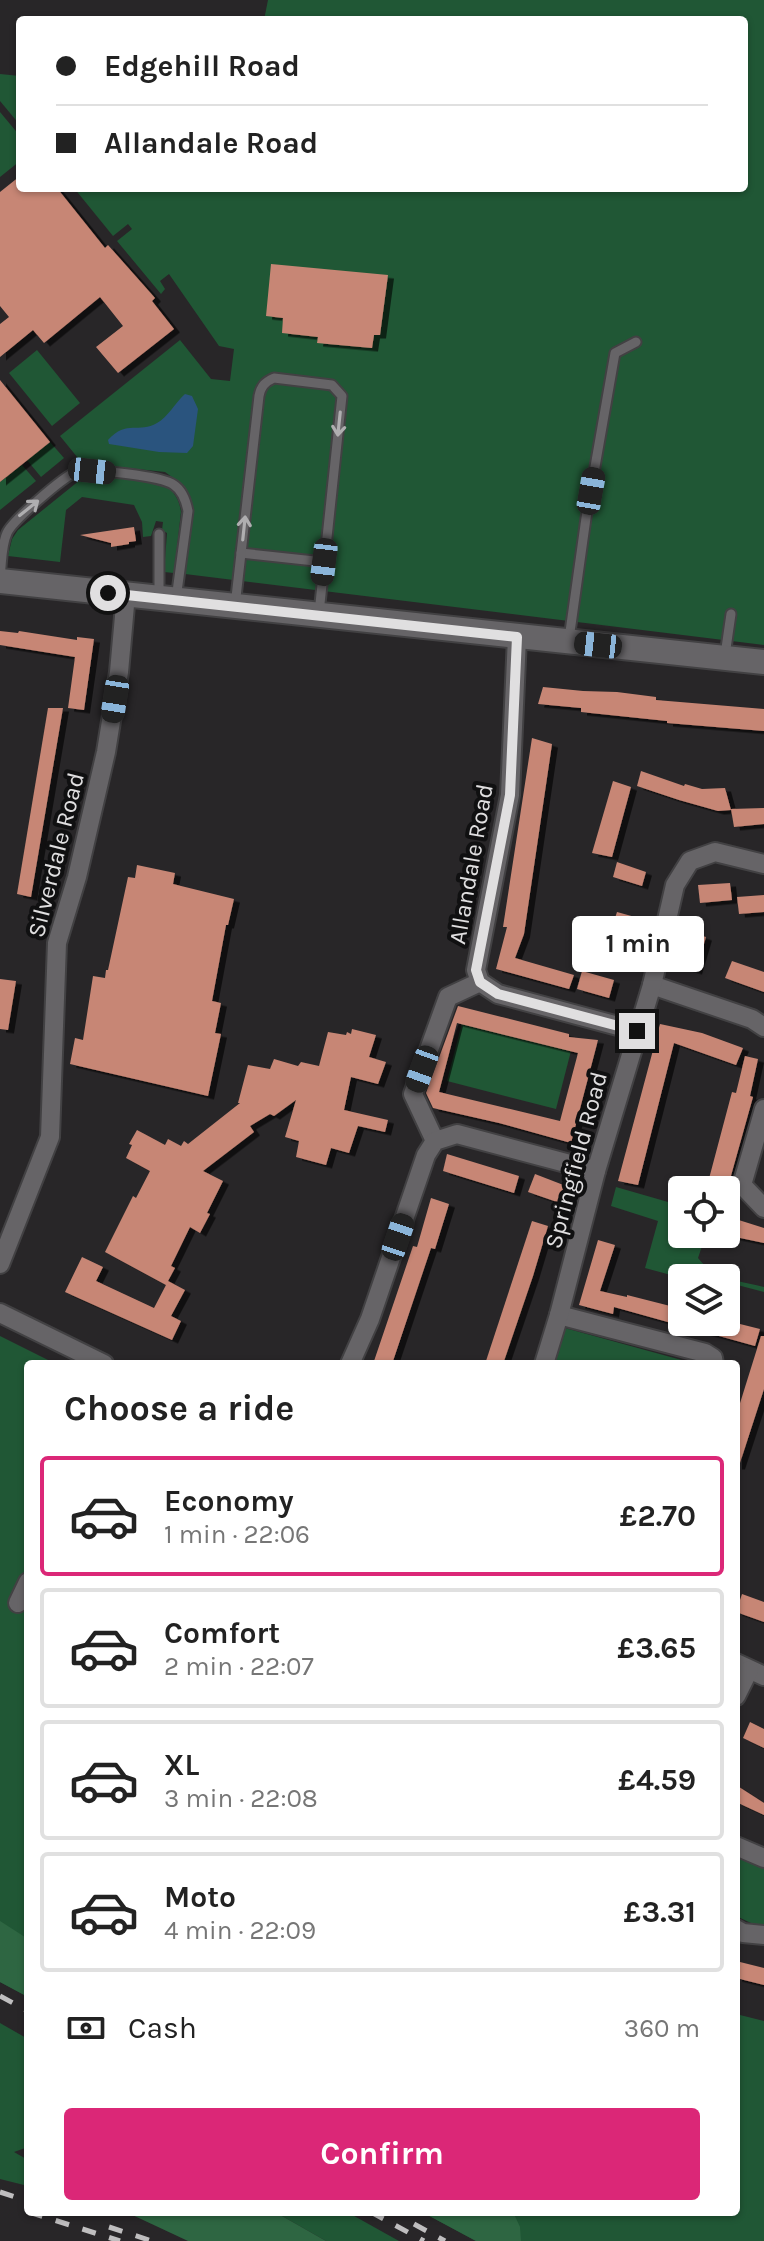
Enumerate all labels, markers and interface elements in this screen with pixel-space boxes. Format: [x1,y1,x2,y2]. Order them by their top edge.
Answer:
text: Edgehill Road [104,48,300,84]
text: Allandale Road [104,125,318,161]
one-way arrow [332,410,347,437]
car [67,457,117,485]
car [575,465,607,517]
one-way arrow [19,500,40,518]
one-way arrow [236,515,251,542]
car [309,537,339,587]
route start [90,575,126,611]
car [573,631,623,659]
car [99,673,131,725]
street label: Silverdale Road [22,770,90,940]
street label: Allandale Road [443,782,499,946]
callout: 1 min [571,915,703,971]
text: 1 min [605,928,671,959]
route end [619,1013,655,1049]
car [403,1042,441,1096]
street label: Springfield Road [539,1068,613,1252]
map controls [668,1176,740,1336]
button: locate [668,1176,740,1248]
car [379,1210,417,1264]
button: layers [668,1264,740,1336]
text: Choose a ride [64,1387,294,1429]
icon: car [68,1480,140,1552]
text: Economy [164,1483,294,1519]
text: £2.70 [619,1498,696,1534]
text: 1 min · 22:06 [164,1519,310,1550]
icon: car [68,1612,140,1684]
text: Comfort [164,1615,280,1651]
text: £3.65 [617,1630,696,1666]
text: 2 min · 22:07 [164,1651,314,1682]
icon: car [68,1744,140,1816]
text: XL [164,1747,199,1783]
text: £4.59 [618,1762,696,1798]
text: 3 min · 22:08 [164,1783,318,1814]
icon: car [68,1876,140,1948]
text: Moto [164,1879,236,1915]
text: £3.31 [623,1894,696,1930]
text: 4 min · 22:09 [164,1915,316,1946]
icon: cash [64,2006,108,2050]
text: Cash [128,2010,197,2046]
text: 360 m [624,2013,700,2044]
button: Confirm [64,2108,700,2200]

